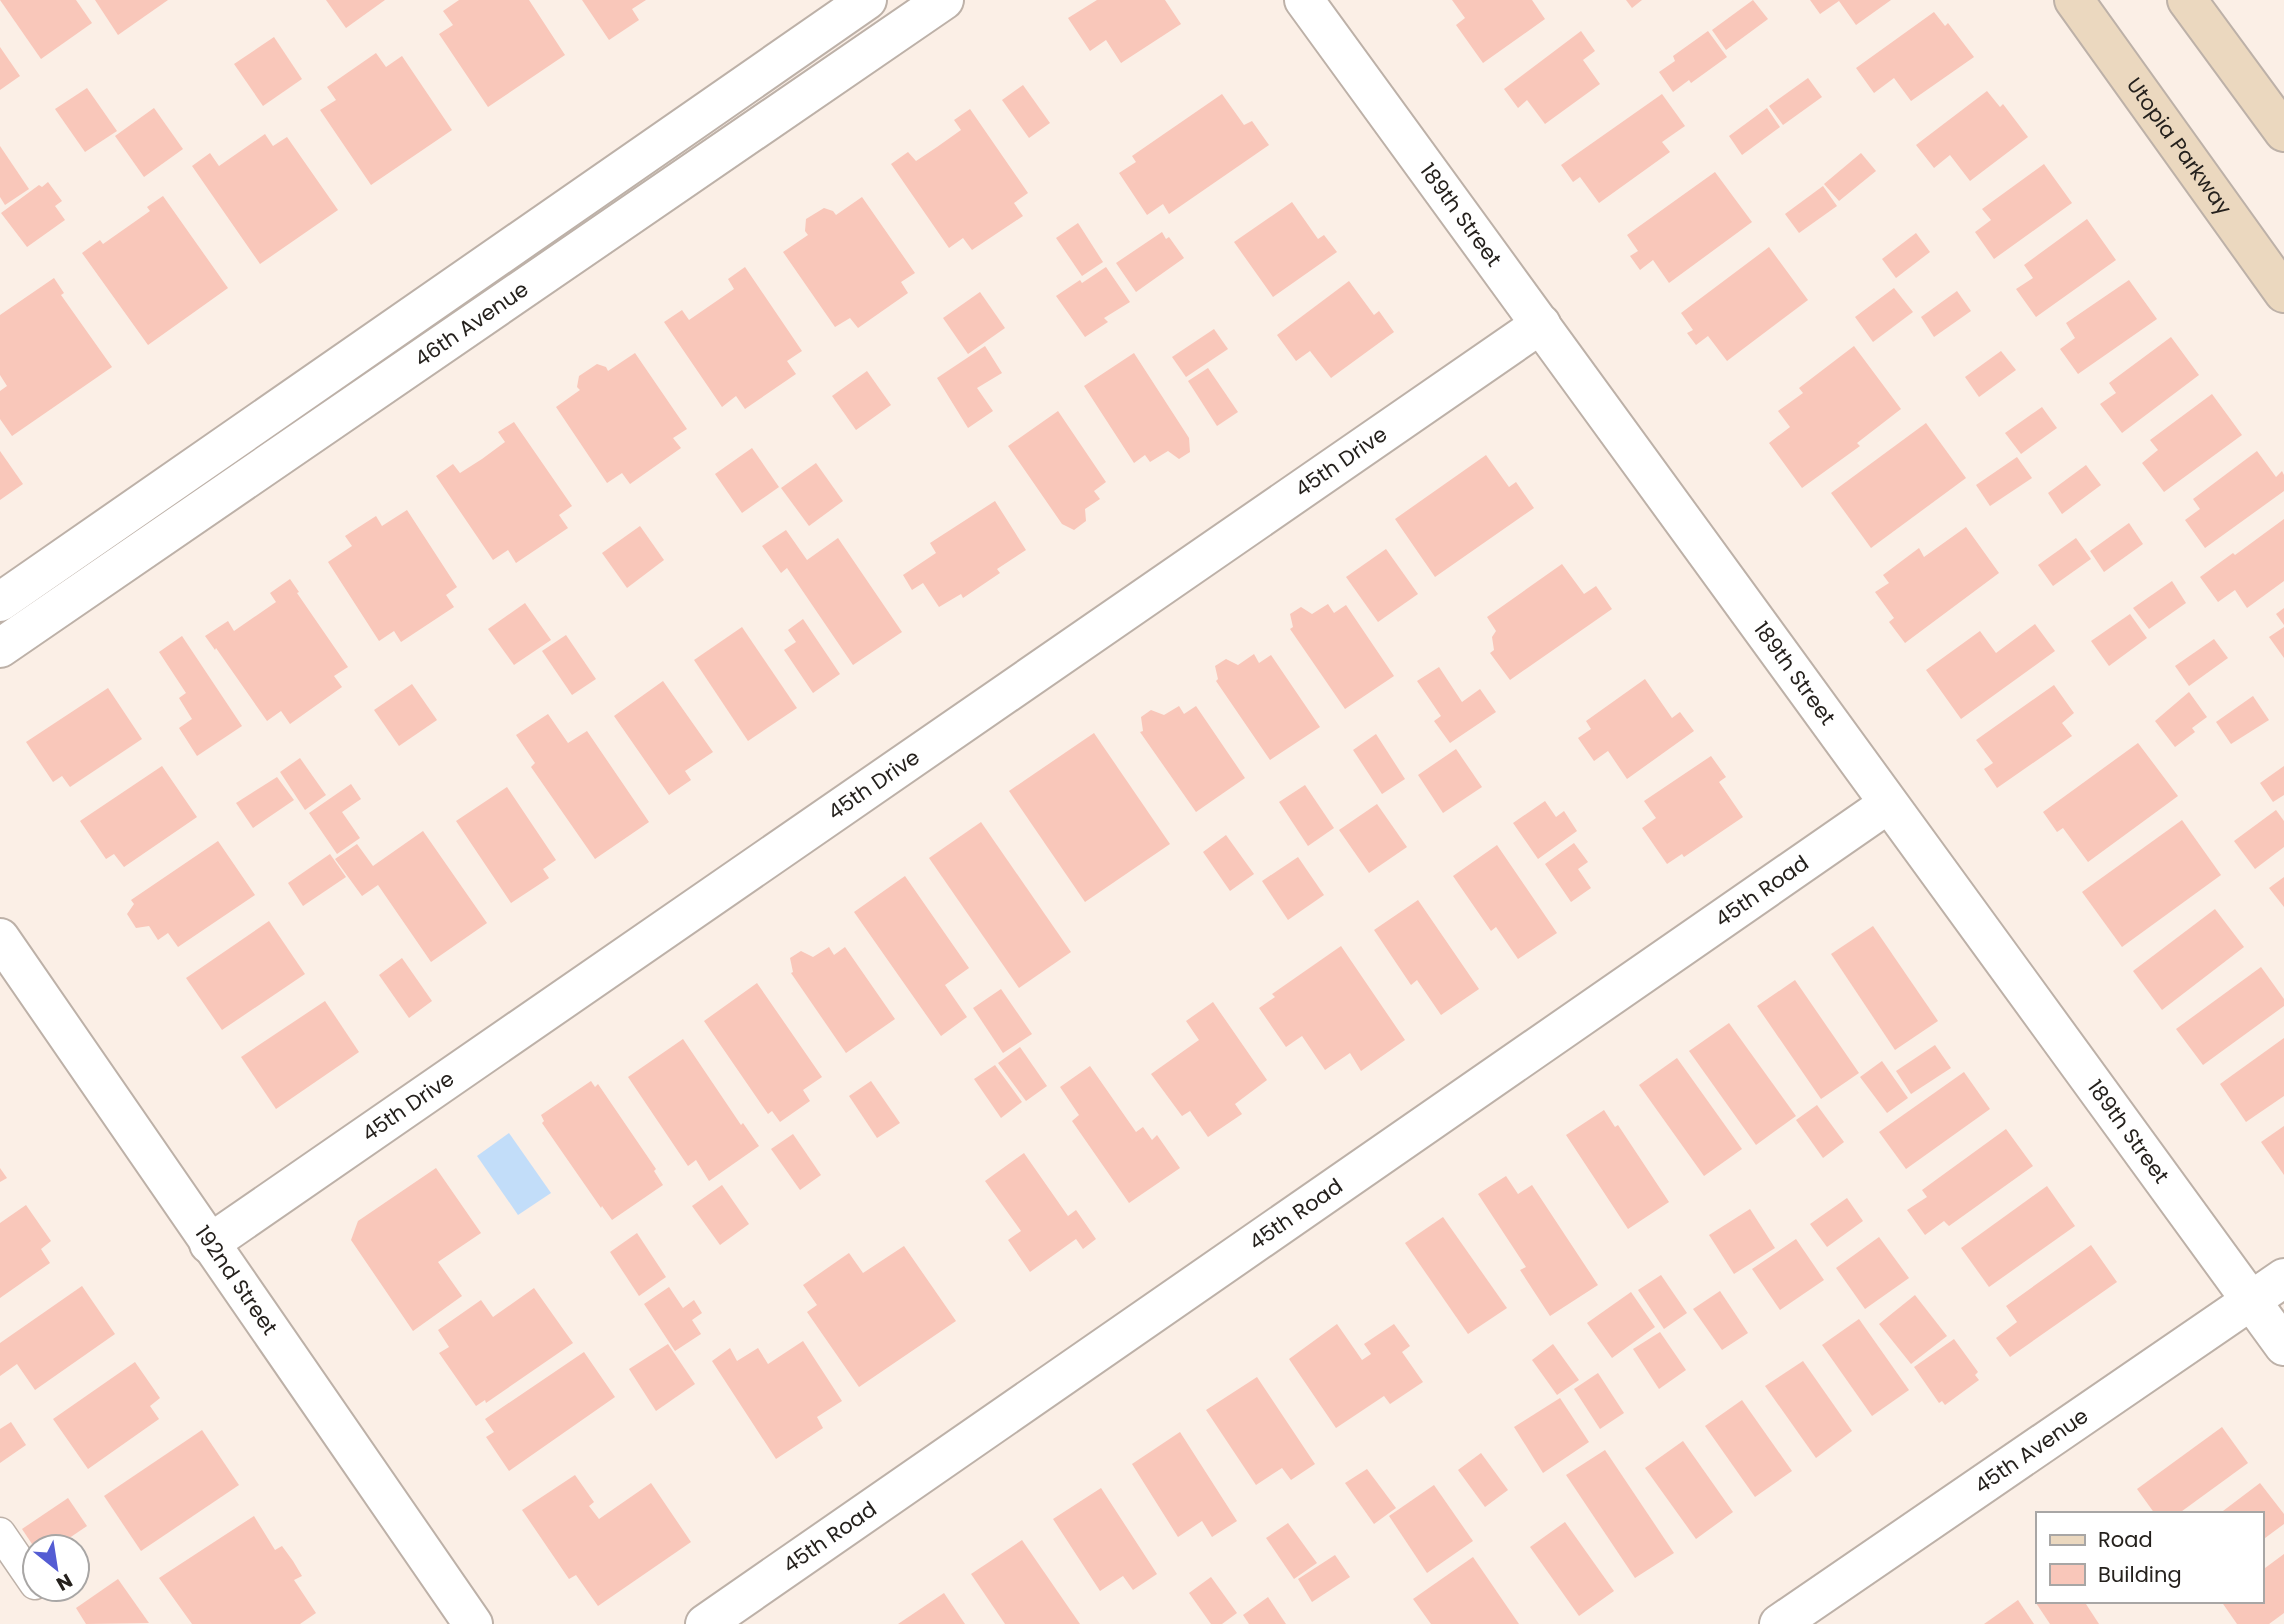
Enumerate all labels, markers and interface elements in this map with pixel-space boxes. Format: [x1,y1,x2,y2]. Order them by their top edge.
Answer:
street label: Utopia Parkway [2120,71,2239,221]
street label: 189th Street [1413,157,1508,272]
street label: 46th Avenue [409,275,534,373]
street label: 45th Drive [1289,420,1393,504]
street label: 189th Street [1747,615,1842,731]
street label: 45th Drive [822,742,925,826]
street label: 45th Road [1709,848,1814,934]
street label: 45th Drive [356,1064,460,1148]
street label: 189th Street [2081,1074,2176,1189]
street label: 45th Road [1243,1171,1348,1257]
street label: 192nd Street [189,1220,284,1341]
street label: 45th Avenue [1968,1401,2094,1500]
street label: 45th Road [777,1494,882,1580]
legend [2036,1512,2263,1603]
text: Road [2098,1525,2153,1554]
north arrow [21,1533,91,1603]
text: Building [2098,1560,2182,1589]
text: N [51,1567,77,1598]

